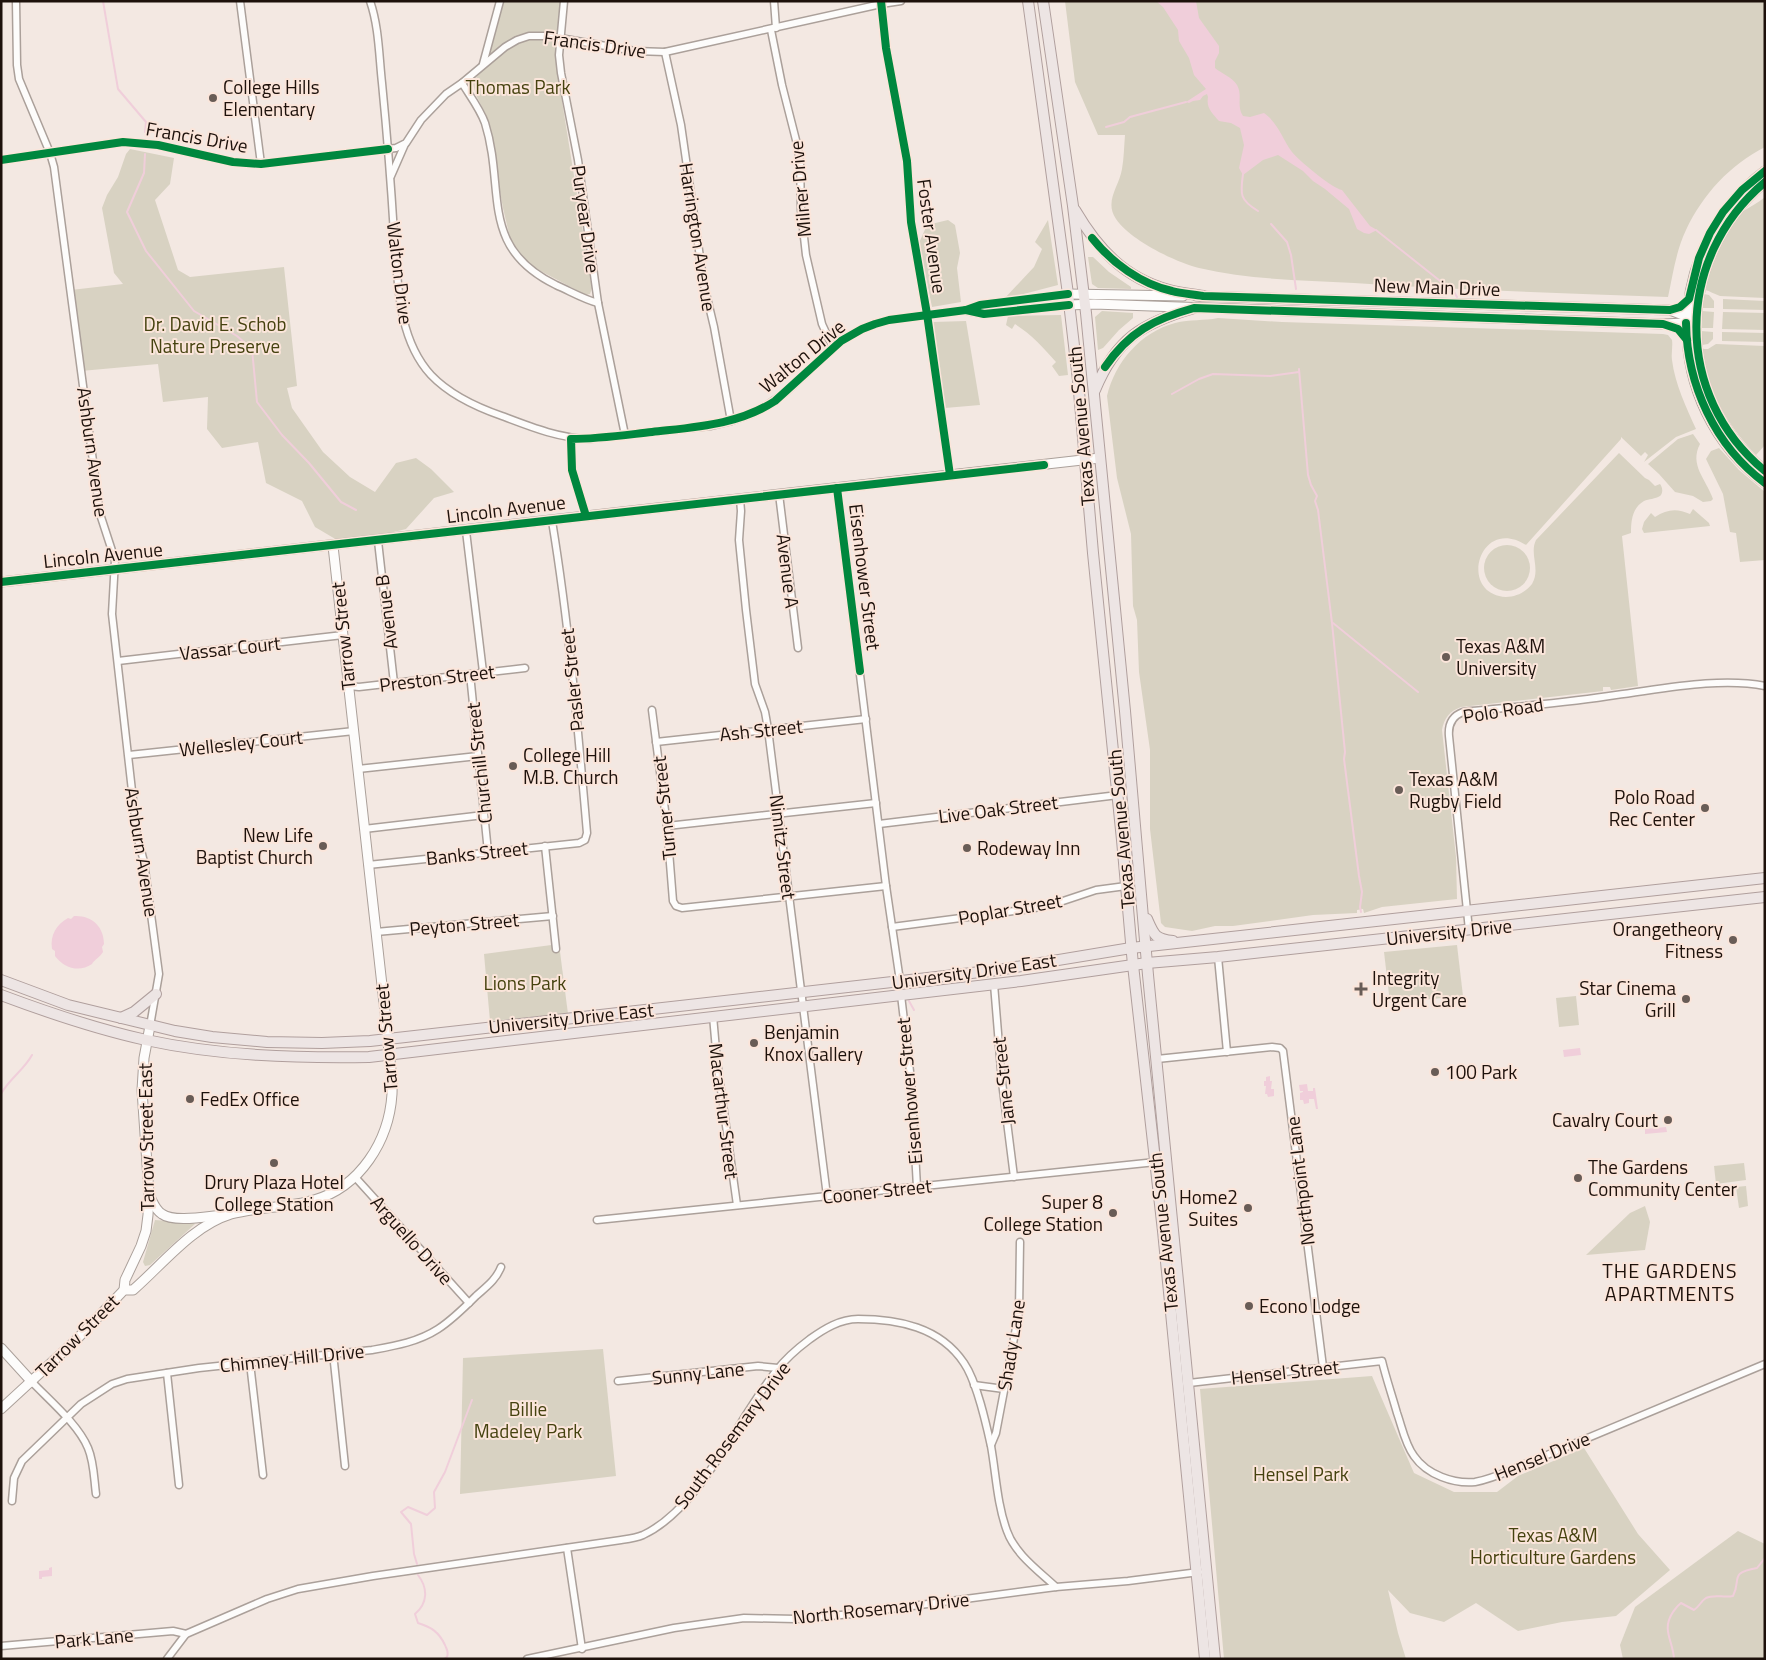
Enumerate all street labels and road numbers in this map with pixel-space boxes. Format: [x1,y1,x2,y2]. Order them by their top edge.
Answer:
street label: Francis Drive [542,22,648,65]
street label: Francis Drive [144,113,250,160]
street label: Milner Drive [781,140,818,238]
street label: Harrington Avenue [672,161,725,313]
street label: Puryear Drive [565,163,608,275]
street label: Foster Avenue [910,177,955,295]
street label: Walton Drive [380,220,421,326]
street label: New Main Drive [1373,270,1501,303]
street label: Walton Drive [752,312,851,399]
street label: Texas Avenue South [1059,345,1102,507]
street label: Ashburn Avenue [70,385,117,519]
street label: Lincoln Avenue [445,487,567,530]
street label: Eisenhower Street [842,502,889,652]
street label: Avenue A [770,532,807,610]
street label: Lincoln Avenue [42,534,164,575]
street label: Avenue B [367,573,404,651]
street label: Tarrow Street [322,580,363,691]
street label: Pasler Street [552,627,591,733]
street label: Vassar Court [178,628,282,667]
street label: Preston Street [378,656,497,699]
street label: Polo Road [1461,689,1545,730]
street label: Churchill Street [458,701,499,825]
street label: Ash Street [718,711,804,748]
street label: Wellesley Court [178,722,304,763]
street label: Texas Avenue South [1099,748,1142,910]
street label: Turner Street [644,754,683,862]
street label: Ashburn Avenue [118,785,167,919]
street label: Live Oak Street [936,787,1060,830]
street label: Nimitz Street [763,793,804,901]
street label: Banks Street [424,833,530,872]
street label: Poplar Street [956,885,1064,932]
street label: Peyton Street [408,904,520,943]
street label: University Drive [1385,910,1513,953]
street label: University Drive East [890,945,1058,996]
street label: Tarrow Street [366,982,405,1093]
street label: University Drive East [487,994,655,1041]
street label: Eisenhower Street [888,1016,929,1166]
street label: Jane Street [983,1035,1022,1126]
street label: Macarthur Street [702,1041,747,1181]
street label: Tarrow Street East [130,1062,161,1211]
street label: Northpoint Lane [1277,1115,1322,1247]
street label: Texas Avenue South [1140,1151,1185,1313]
street label: Cooner Street [821,1170,933,1211]
street label: Arguello Drive [364,1188,461,1291]
street label: Tarrow Street [28,1287,125,1384]
street label: Shady Lane [989,1297,1032,1393]
street label: Chimney Hill Drive [218,1335,366,1380]
street label: Hensel Street [1229,1351,1341,1392]
street label: Sunny Lane [650,1353,745,1392]
street label: South Rosemary Drive [666,1355,797,1515]
street label: Hensel Drive [1490,1423,1594,1488]
street label: North Rosemary Drive [791,1584,971,1631]
street label: Park Lane [53,1620,135,1655]

